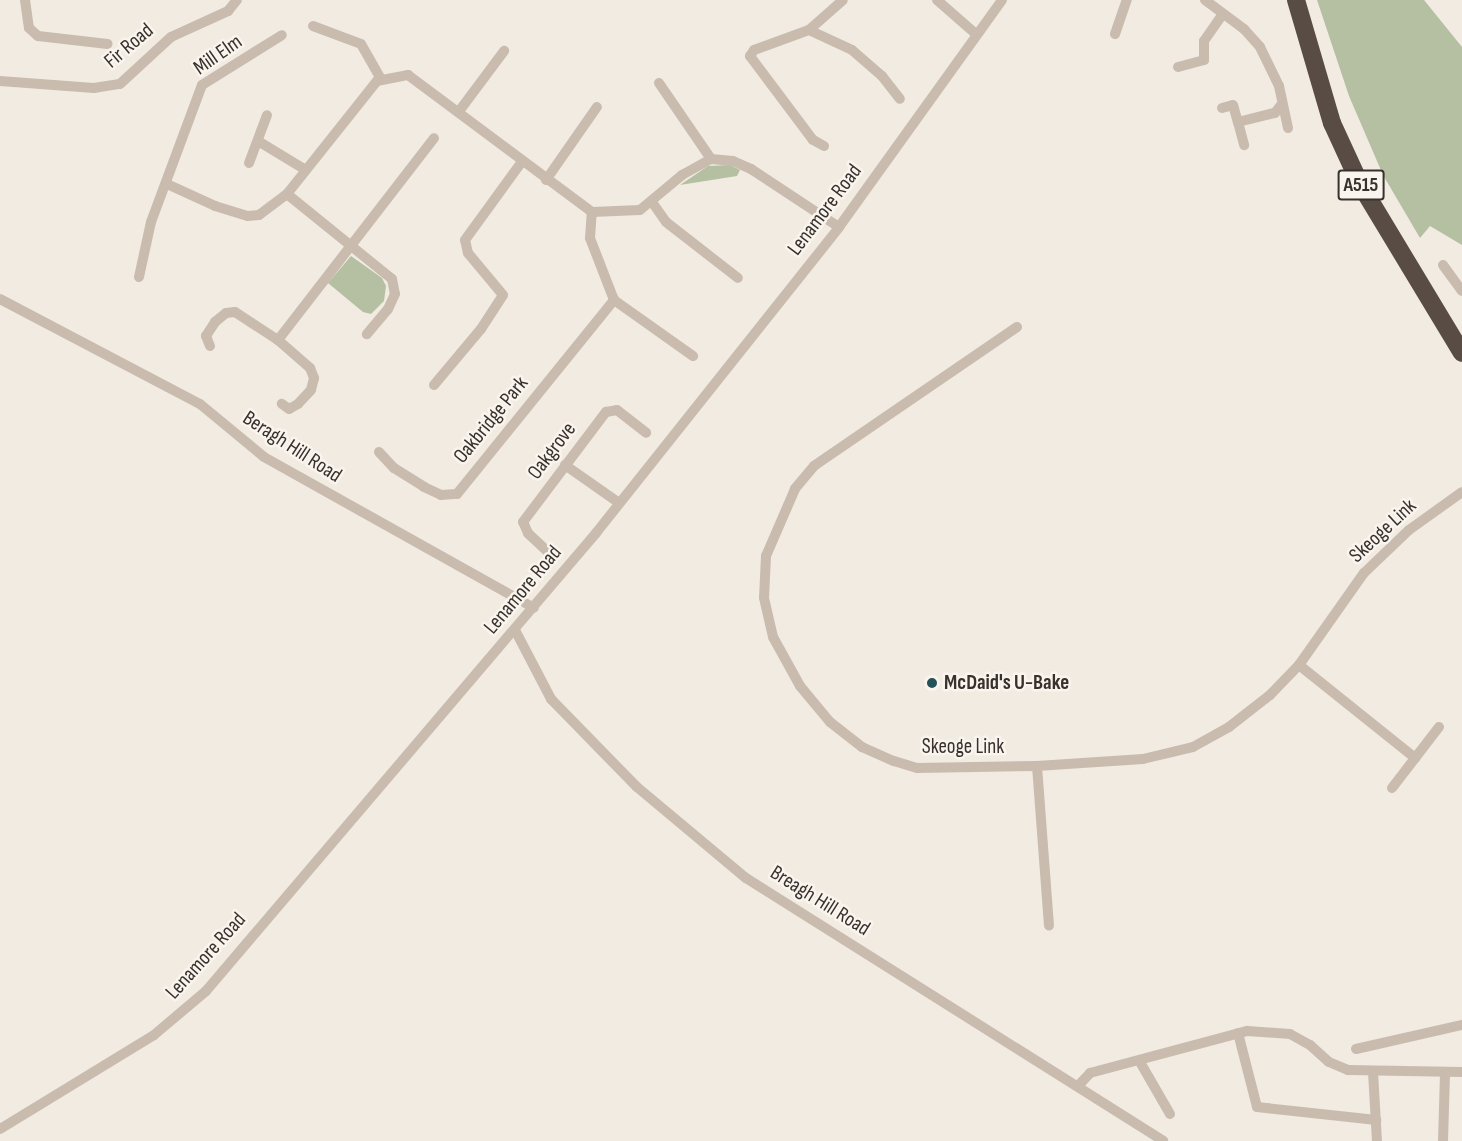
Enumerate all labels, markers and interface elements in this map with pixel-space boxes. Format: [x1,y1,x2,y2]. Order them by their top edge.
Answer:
street label: Fir Road [99,18,159,74]
street label: Mill Elm [189,29,247,81]
street label: Lenamore Road [783,159,867,261]
road number: A515 [1337,168,1385,202]
street label: Oakbridge Park [448,371,534,469]
street label: Beragh Hill Road [238,406,346,488]
street label: Oakgrove [522,418,582,484]
street label: Skeoge Link [1344,494,1422,568]
street label: Lenamore Road [479,541,567,639]
place label: McDaid's U-Bake [944,670,1069,696]
marker: McDaid's U-Bake [925,676,939,690]
street label: Skeoge Link [922,734,1004,760]
street label: Breagh Hill Road [765,860,875,942]
street label: Lenamore Road [161,908,251,1004]

